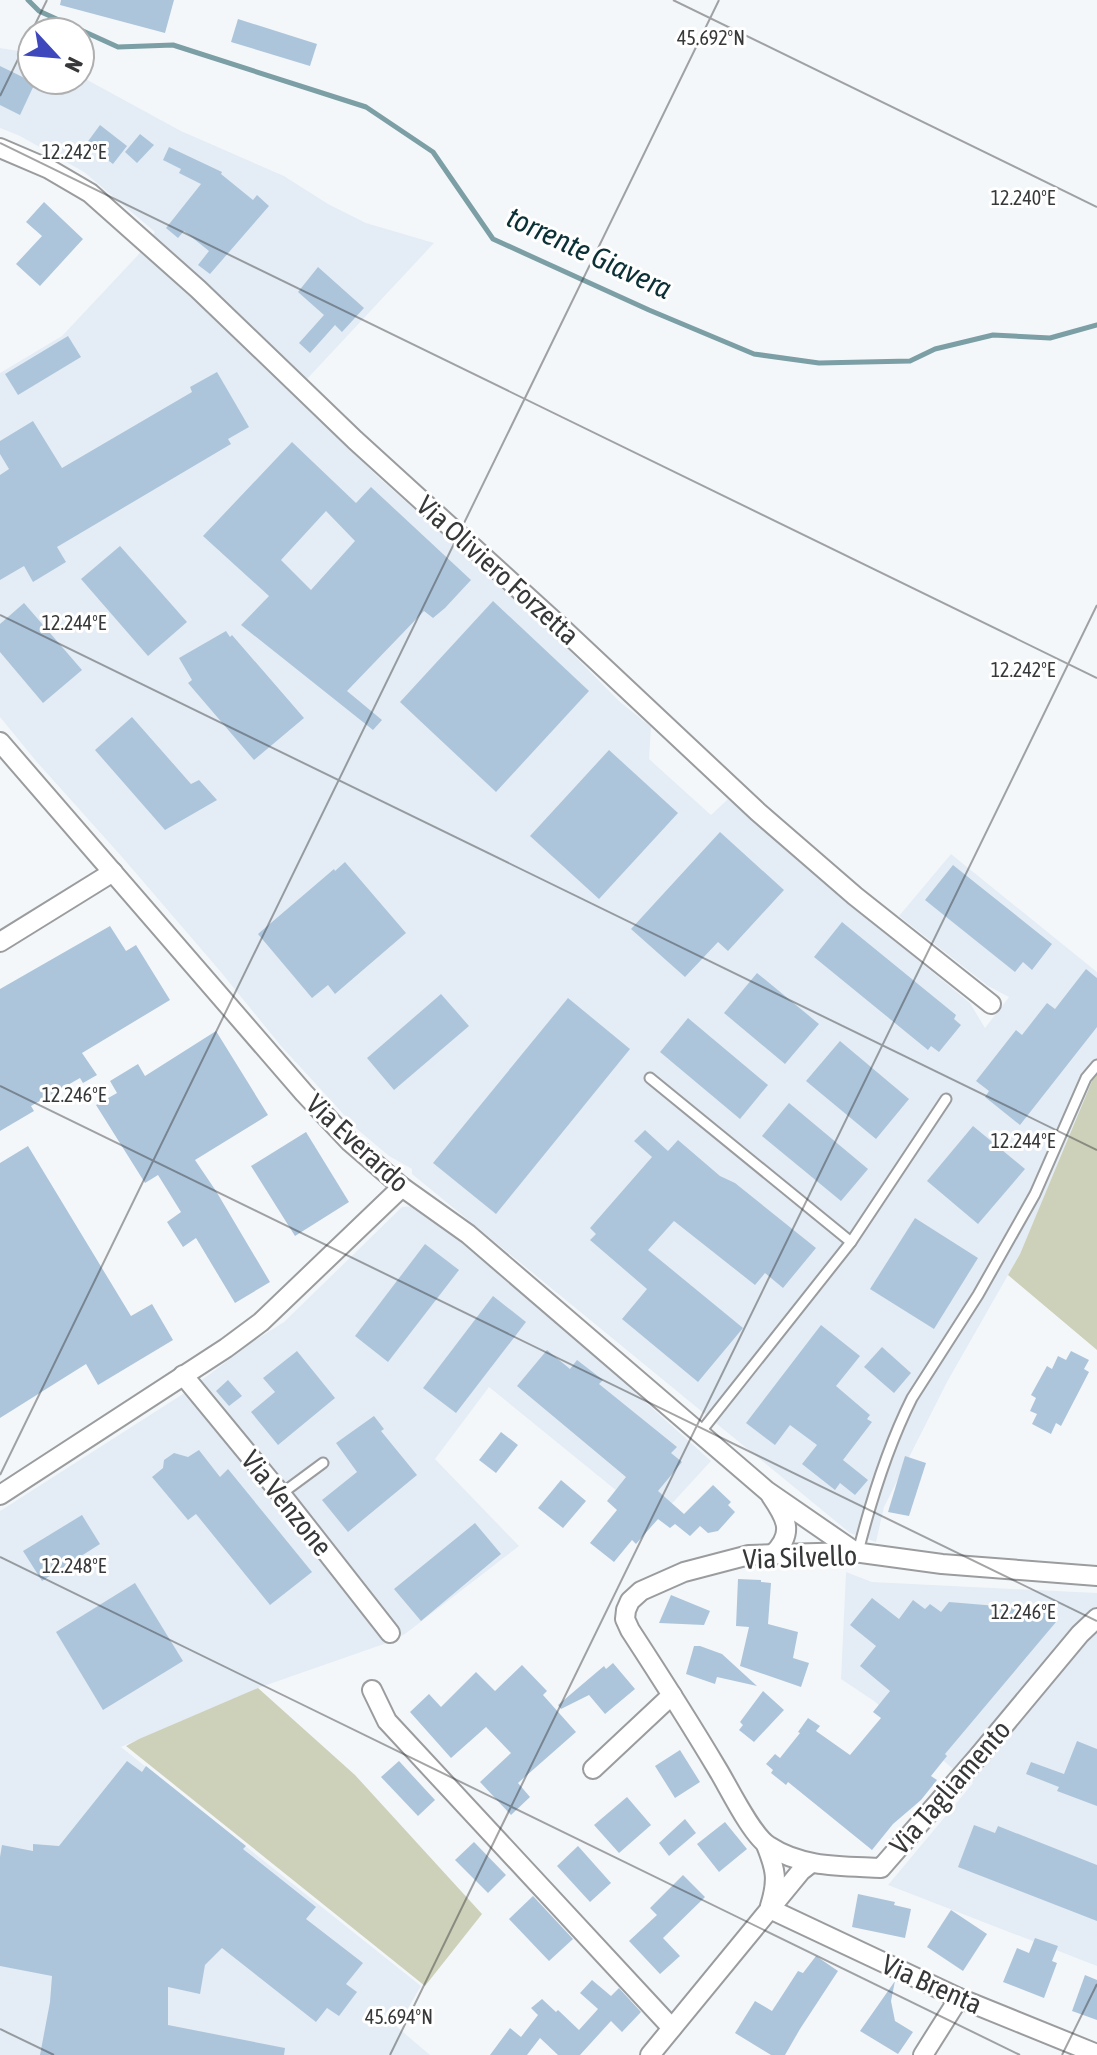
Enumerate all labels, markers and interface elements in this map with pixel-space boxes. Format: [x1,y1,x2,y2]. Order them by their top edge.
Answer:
north arrow [16,16,96,96]
text: 45.692°N [677,26,745,49]
text: N [59,53,89,76]
text: 12.242°E [42,140,107,163]
text: 12.240°E [991,186,1056,209]
water label: torrente Giavera [502,199,677,305]
street label: Via Oliviero Forzetta [410,489,586,651]
text: 12.244°E [42,611,107,634]
text: 12.242°E [991,658,1056,681]
text: 12.246°E [42,1083,107,1106]
street label: Via Everardo [300,1088,416,1198]
text: 12.244°E [991,1129,1056,1152]
street label: Via Venzone [235,1444,339,1562]
street label: Via Silvello [742,1539,858,1575]
text: 12.248°E [42,1554,107,1577]
text: 12.246°E [991,1600,1056,1623]
street label: Via Tagliamento [883,1714,1017,1860]
street label: Via Brenta [877,1948,987,2020]
text: 45.694°N [365,2005,433,2028]

